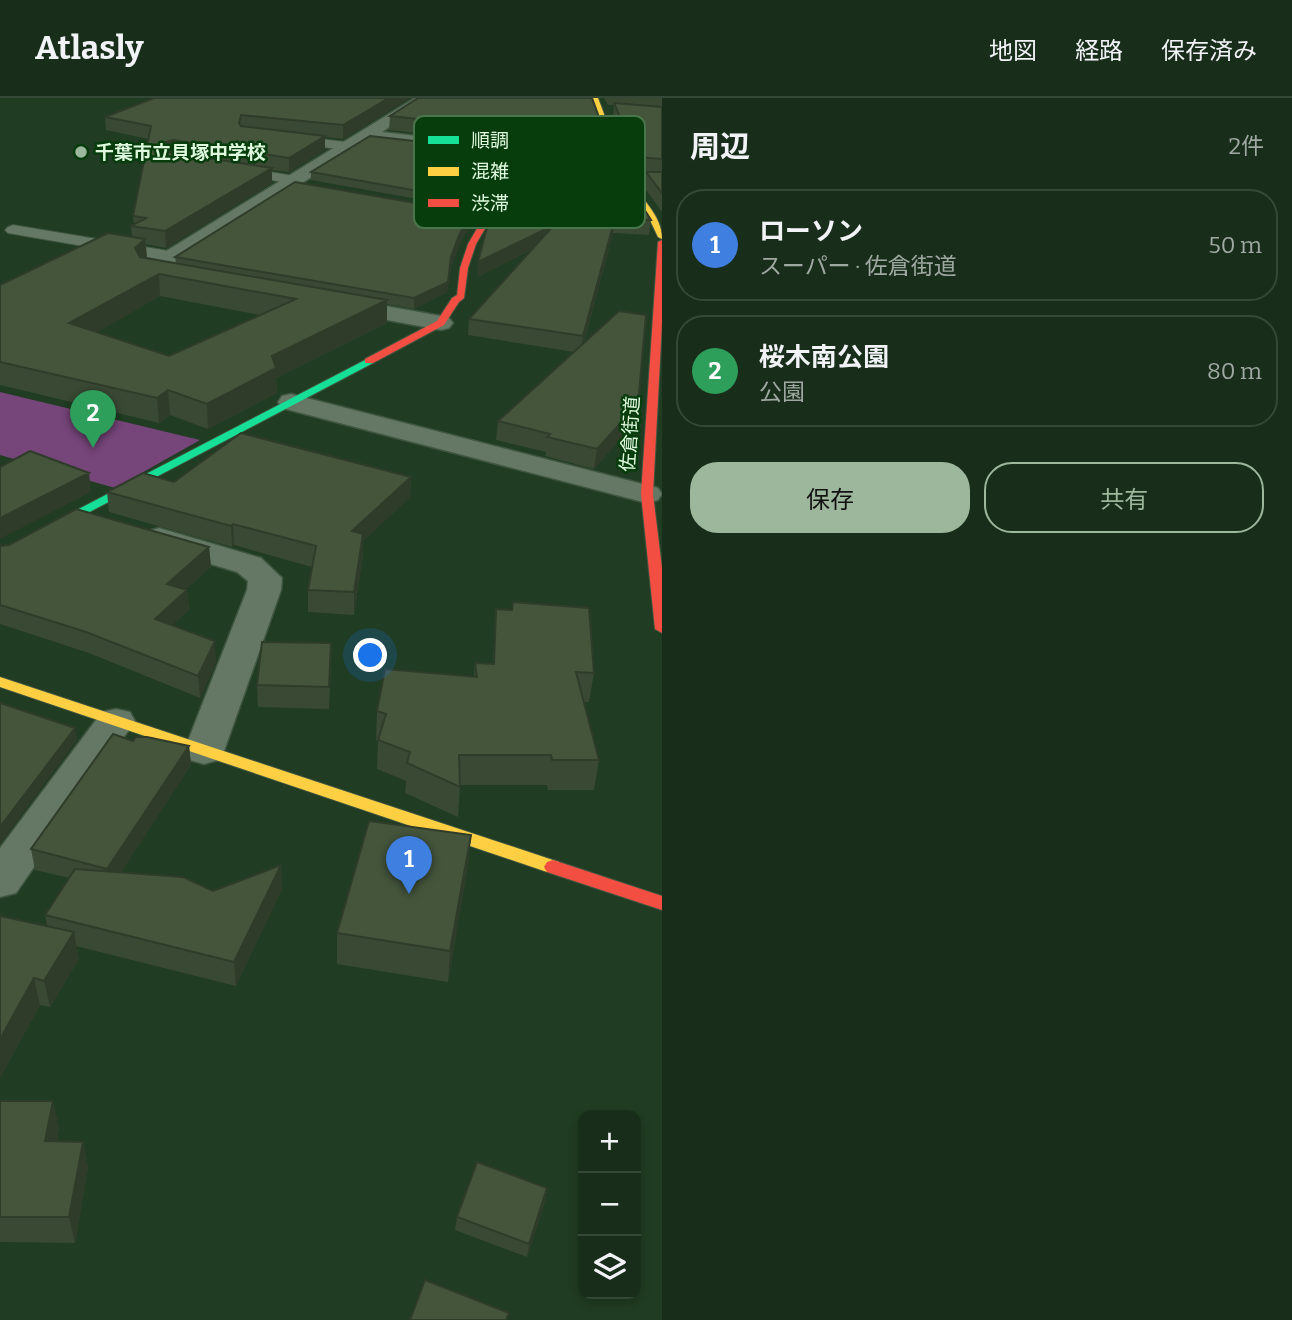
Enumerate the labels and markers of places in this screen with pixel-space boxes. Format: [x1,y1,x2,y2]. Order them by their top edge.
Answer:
place label: 千葉市立貝塚中学校 [95,141,266,164]
marker: 千葉市立貝塚中学校 [73,144,89,160]
pin: 2 [70,390,116,448]
pin: 1 [386,836,432,894]

